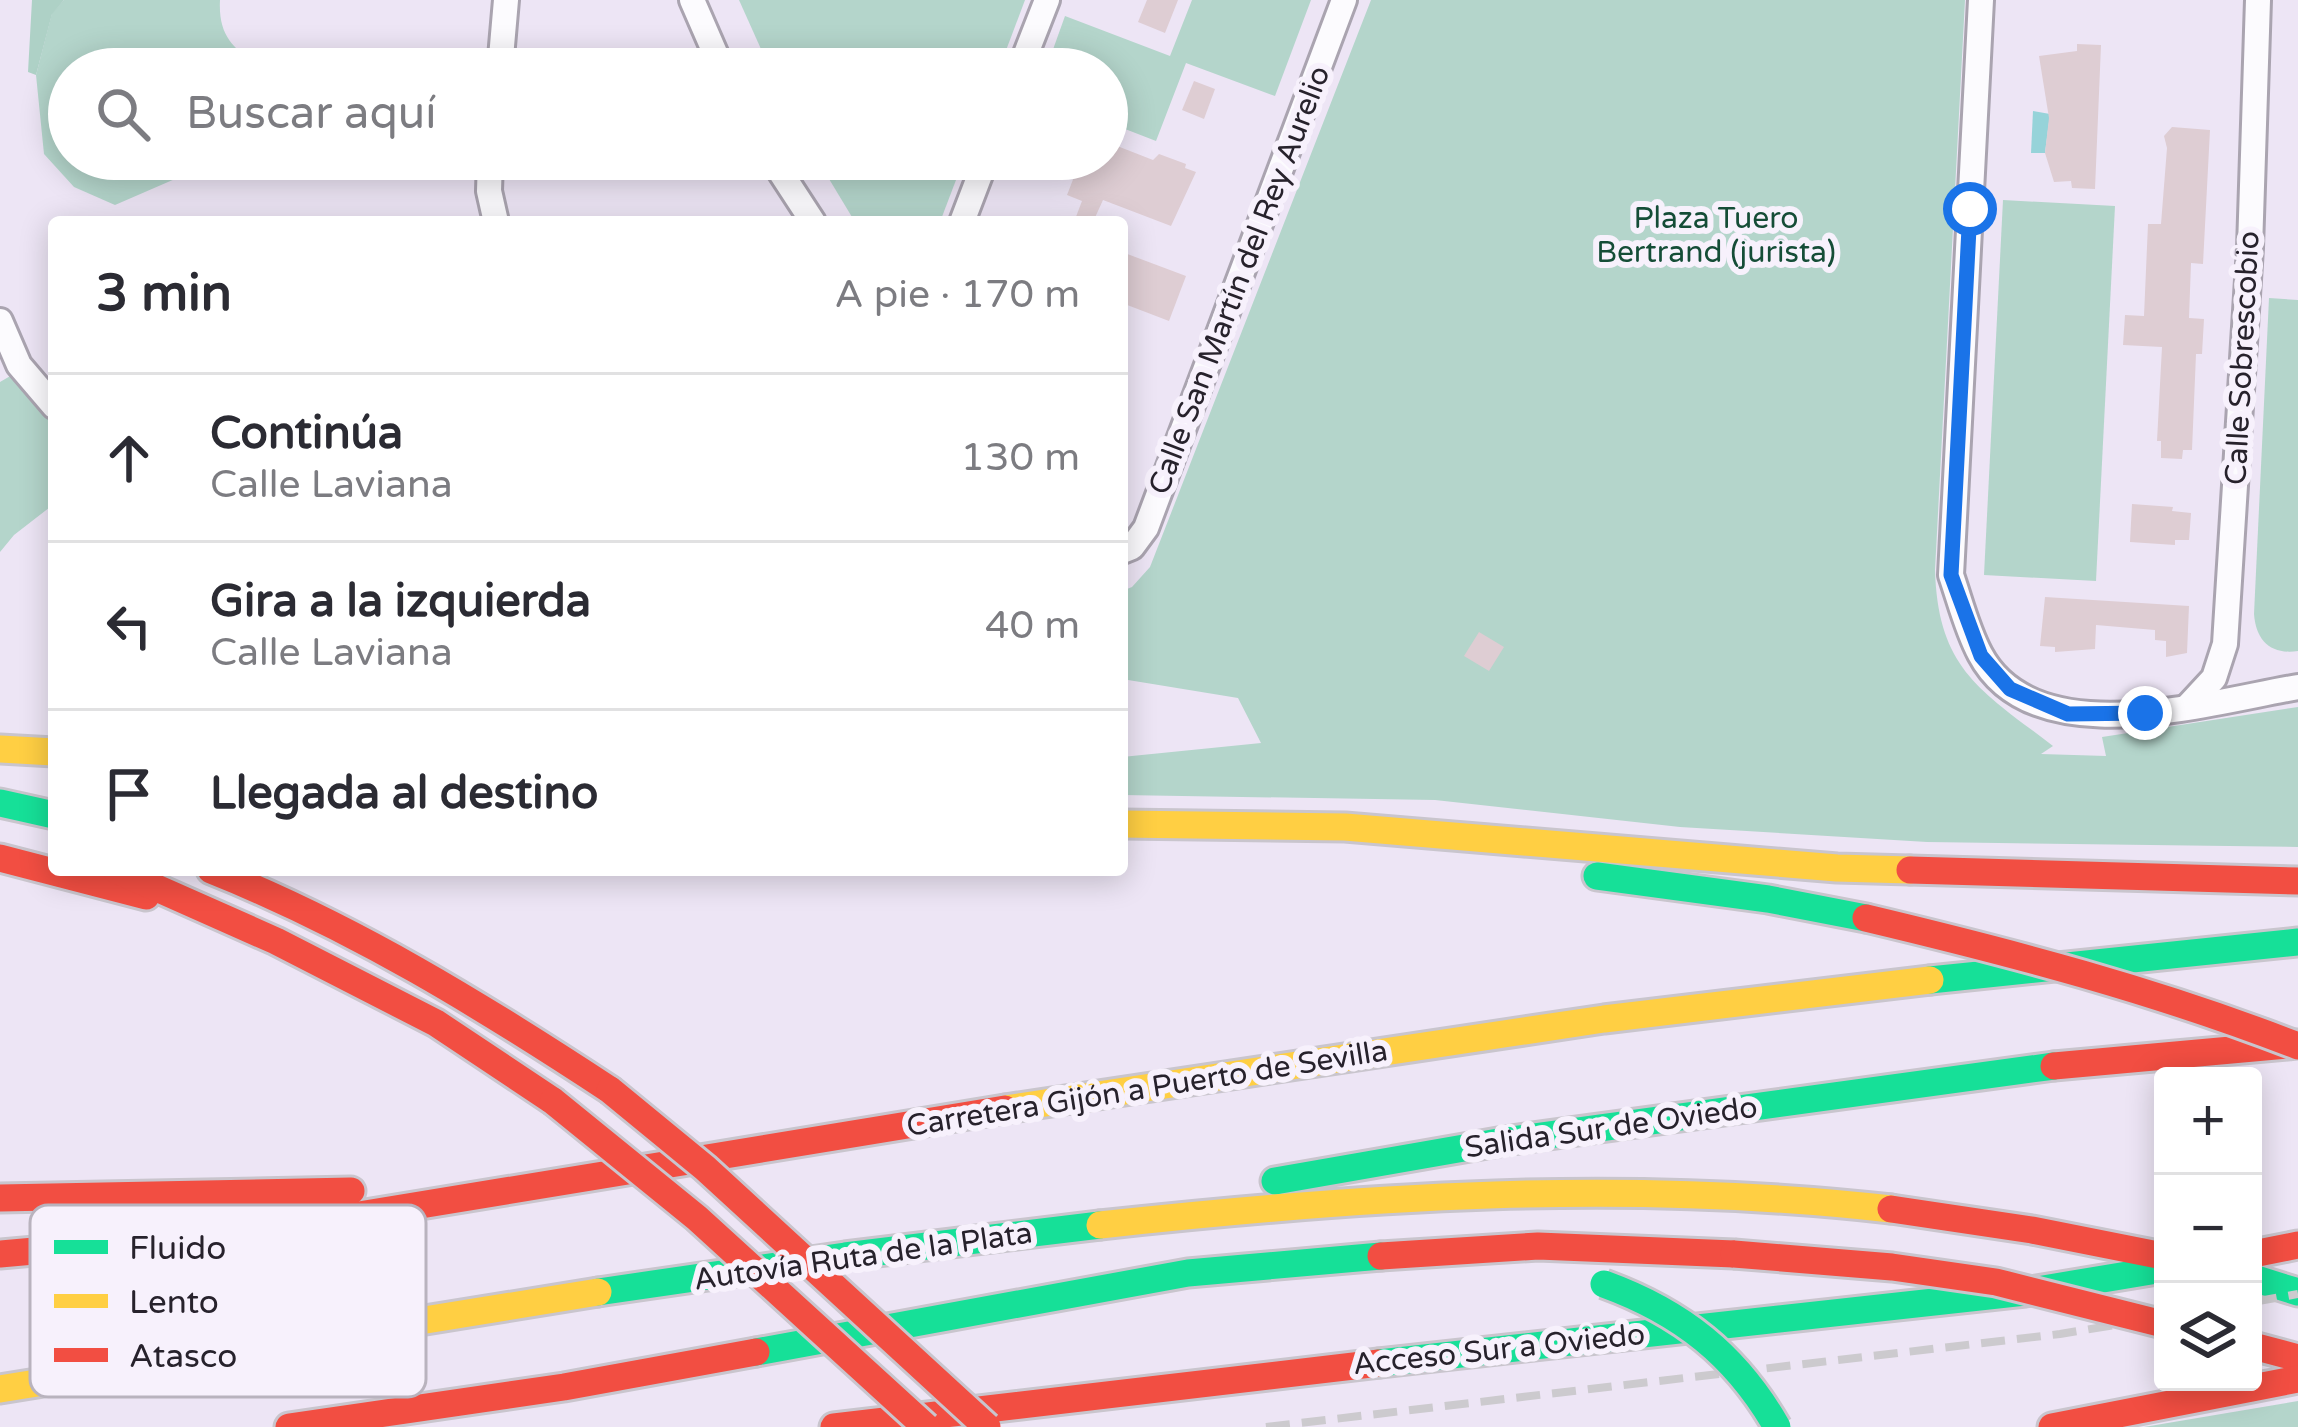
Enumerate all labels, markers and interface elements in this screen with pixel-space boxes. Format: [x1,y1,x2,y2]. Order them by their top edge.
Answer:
search box [48,48,1128,180]
street label: Calle San Martín del Rey Aurelio [1141,61,1338,500]
icon: search [90,81,156,147]
text: Buscar aquí [186,87,436,141]
route start [1943,182,1997,236]
park label: Plaza Tuero Bertrand (jurista) [1596,200,1836,271]
street label: Calle Sobrescobio [2217,230,2268,486]
text: 3 min [96,263,232,325]
text: A pie · 170 m [835,271,1080,318]
text: Continúa [210,407,403,461]
icon: ahead [96,425,162,491]
text: 130 m [961,434,1080,481]
text: Calle Laviana [210,461,453,508]
text: Gira a la izquierda [210,575,591,629]
icon: left [96,593,162,659]
text: 40 m [985,602,1080,649]
text: Calle Laviana [210,629,453,676]
route end [2118,686,2172,740]
icon: arrive [96,761,162,827]
text: Llegada al destino [210,767,598,821]
street label: Carretera Gijón a Puerto de Sevilla [904,1032,1390,1145]
map controls [2154,1067,2262,1391]
button: + [2154,1067,2262,1175]
street label: Salida Sur de Oviedo [1462,1089,1760,1166]
button: − [2154,1175,2262,1283]
legend [30,1205,426,1397]
street label: Autovía Ruta de la Plata [691,1214,1035,1299]
text: Fluido [129,1229,226,1268]
text: Lento [129,1283,219,1322]
button: layers [2154,1283,2262,1391]
street label: Acceso Sur a Oviedo [1351,1316,1647,1383]
text: Atasco [129,1337,237,1376]

